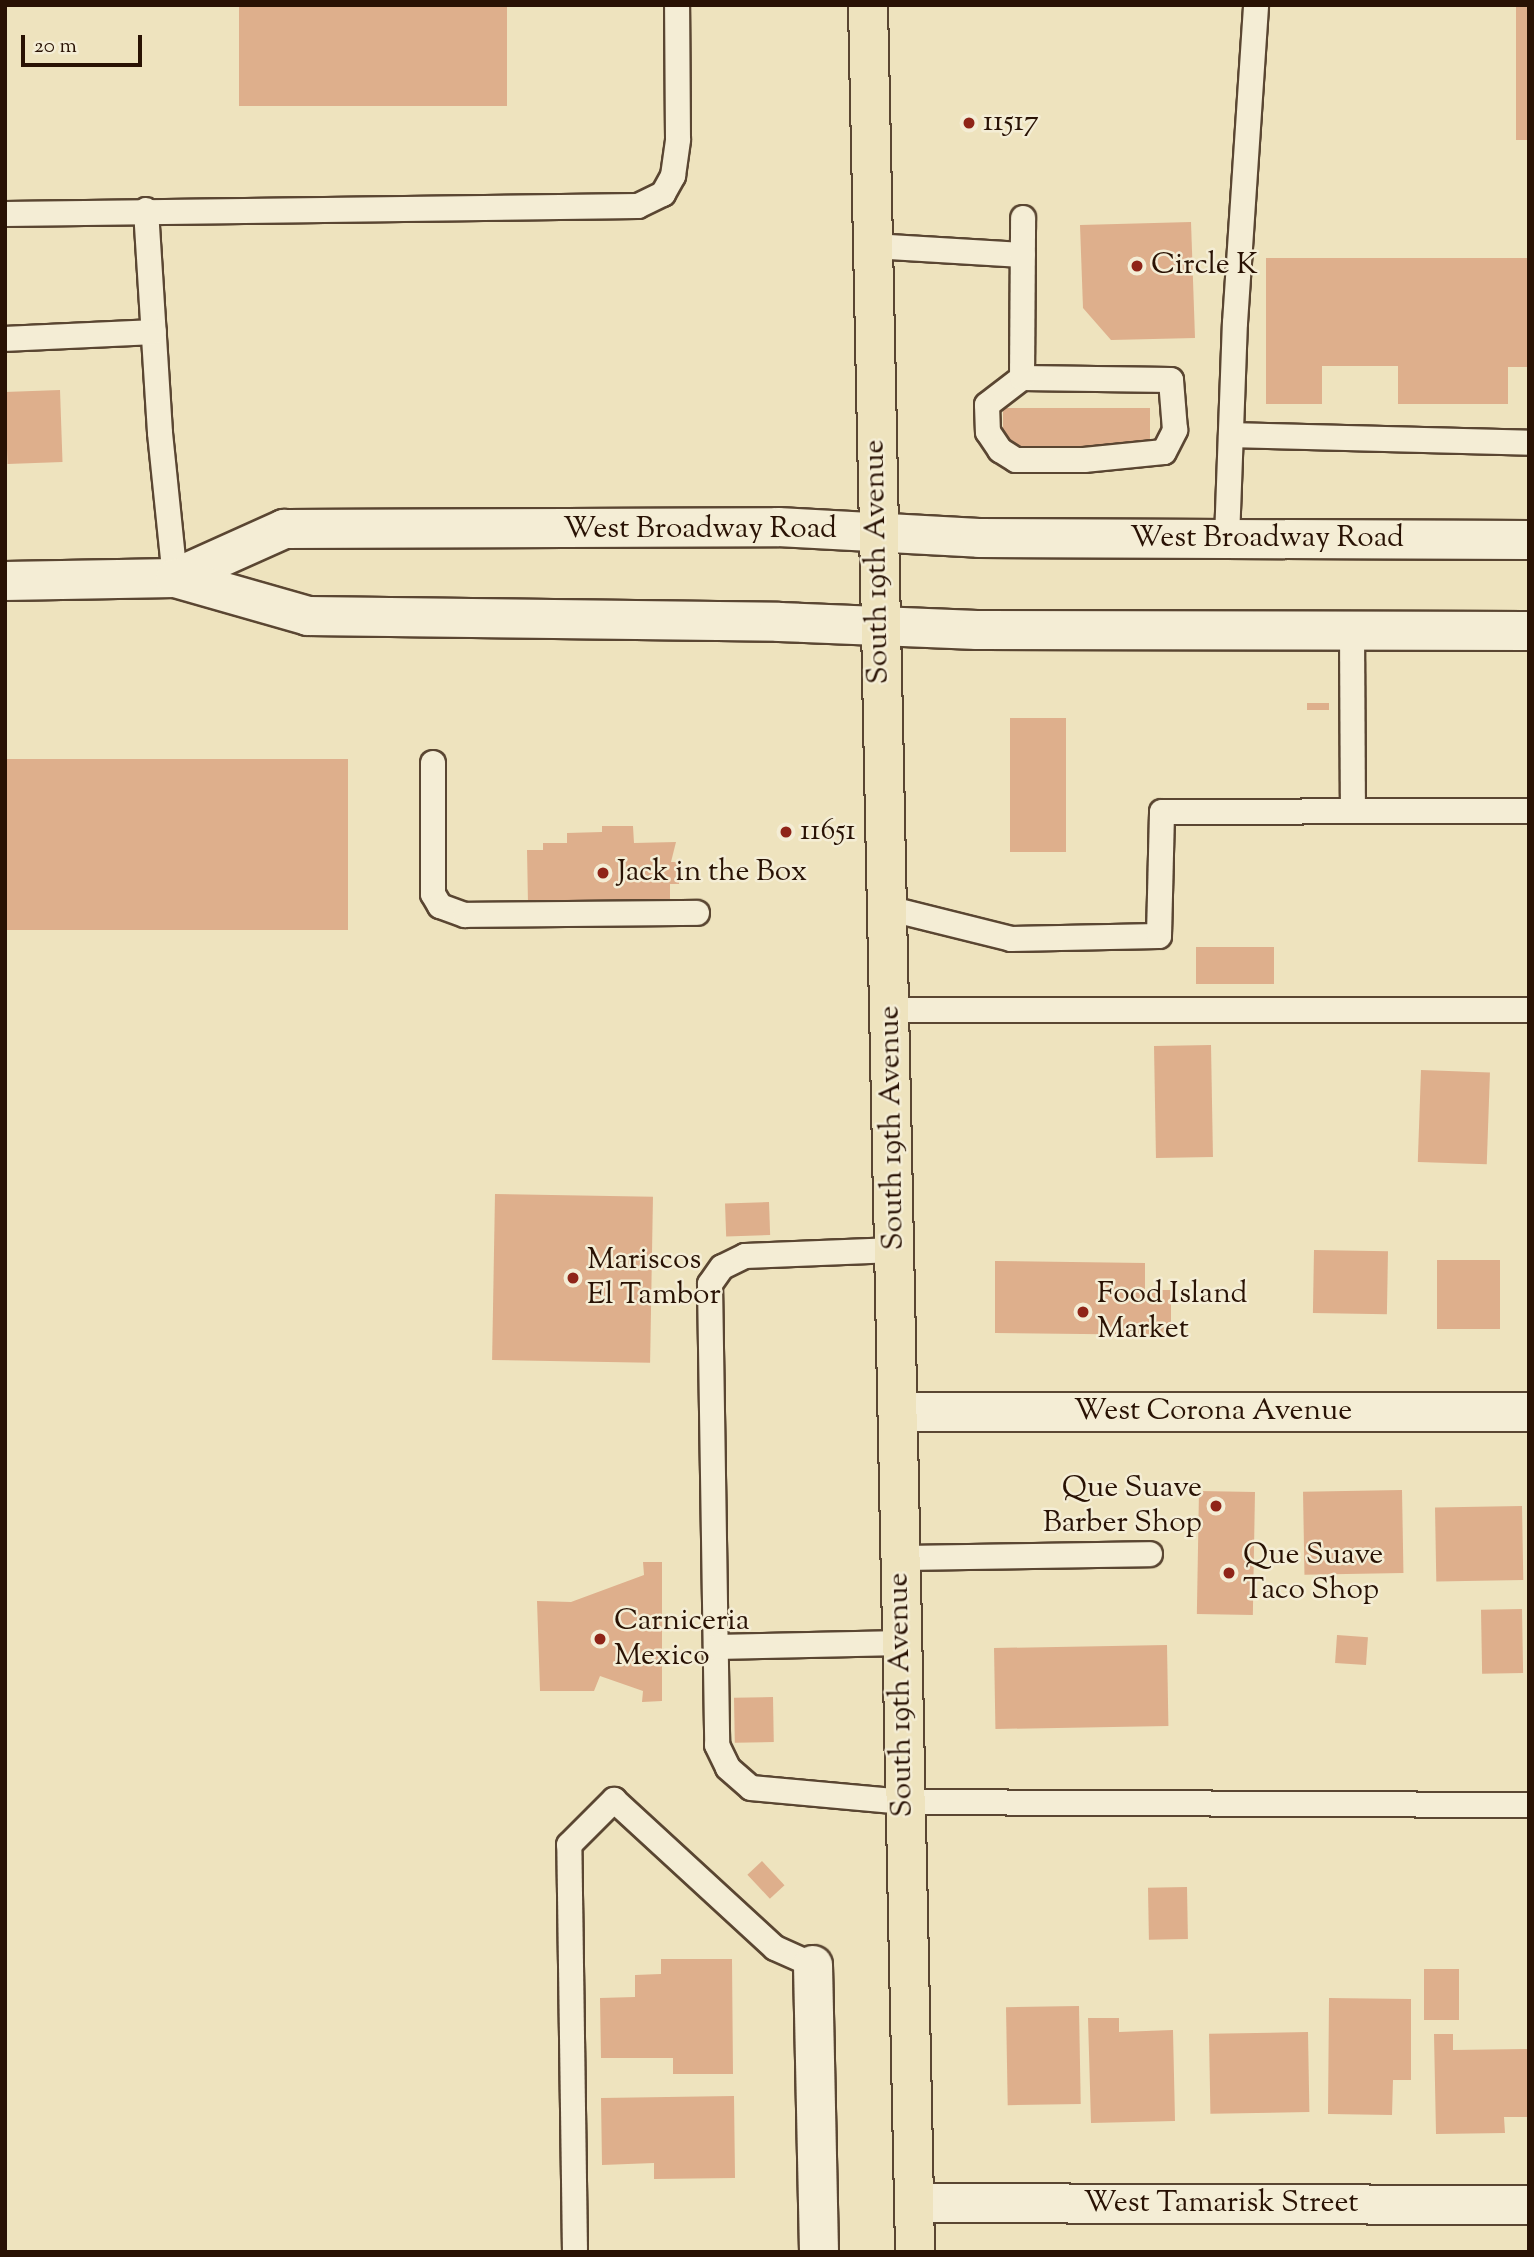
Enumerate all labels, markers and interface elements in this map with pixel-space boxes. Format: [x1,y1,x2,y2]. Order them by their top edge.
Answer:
scale bar [24,21,145,65]
text: 20 m [34,32,77,62]
place label: 11517 [983,105,1039,141]
marker: 11517 [961,115,977,131]
place label: Circle K [1151,248,1258,284]
marker: Circle K [1129,258,1145,274]
street label: South 19th Avenue [858,439,898,685]
street label: West Broadway Road [563,512,837,548]
street label: West Broadway Road [1130,521,1404,557]
place label: 11651 [800,814,856,850]
marker: 11651 [778,824,794,840]
place label: Jack in the Box [617,855,807,891]
marker: Jack in the Box [595,865,611,881]
street label: South 19th Avenue [873,1005,913,1251]
place label: Mariscos El Tambor [587,1243,721,1314]
marker: Mariscos El Tambor [565,1270,581,1286]
place label: Food Island Market [1097,1277,1248,1348]
marker: Food Island Market [1075,1304,1091,1320]
street label: West Corona Avenue [1074,1394,1352,1430]
place label: Que Suave Barber Shop [1043,1471,1202,1542]
marker: Que Suave Barber Shop [1208,1498,1224,1514]
place label: Que Suave Taco Shop [1243,1538,1383,1608]
marker: Que Suave Taco Shop [1221,1565,1237,1581]
street label: South 19th Avenue [882,1572,922,1818]
place label: Carniceria Mexico [614,1604,750,1674]
marker: Carniceria Mexico [592,1631,608,1647]
street label: West Tamarisk Street [1083,2186,1359,2222]

